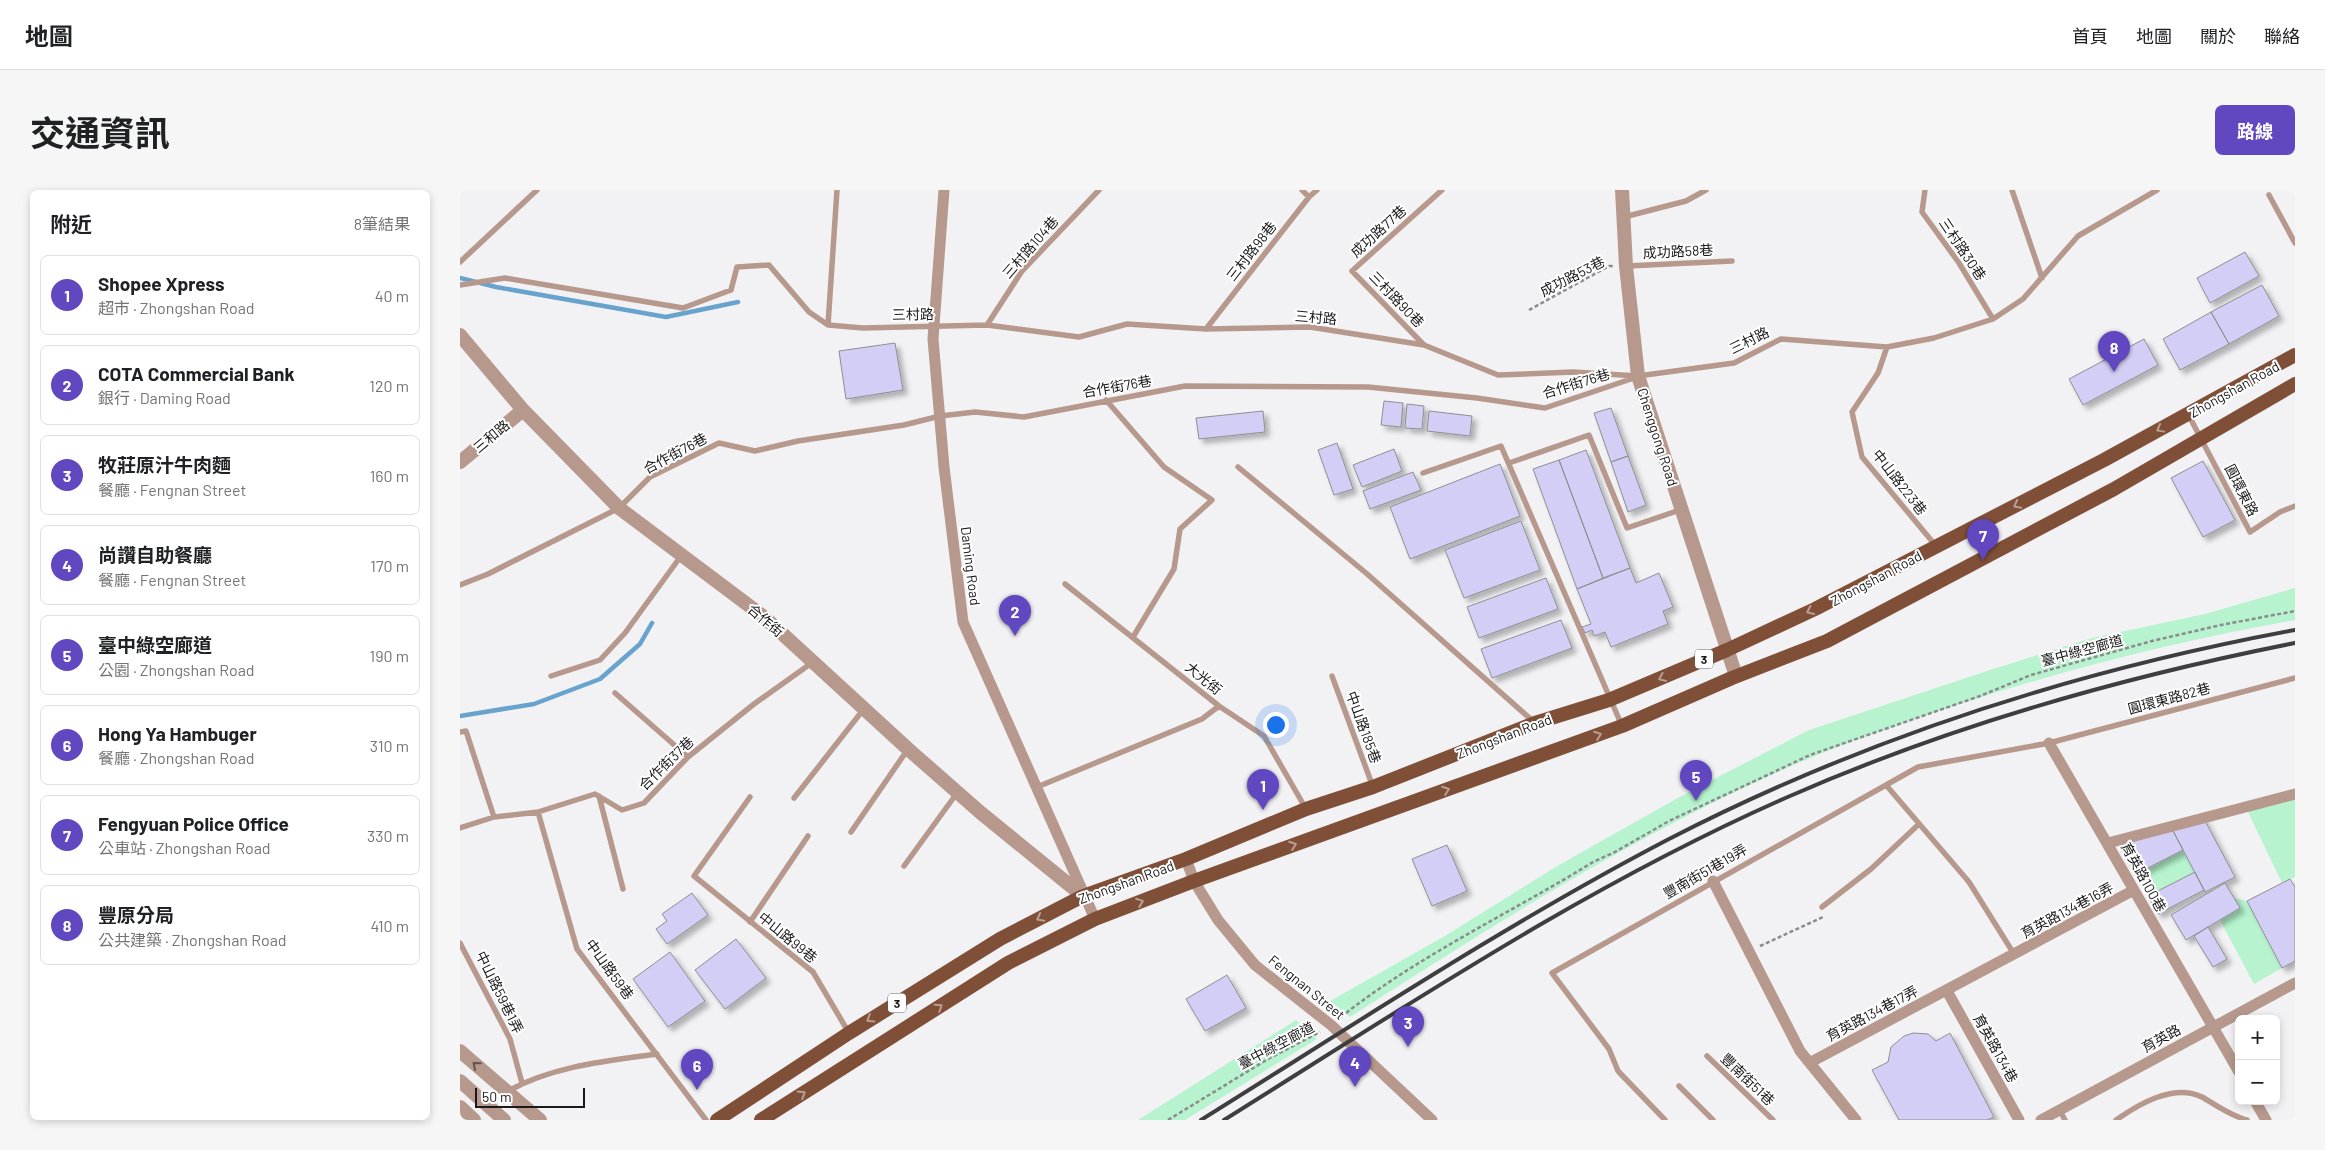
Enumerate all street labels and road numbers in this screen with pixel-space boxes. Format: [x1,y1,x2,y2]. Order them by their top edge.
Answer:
street label: 成功路77巷 [1347,202,1409,260]
street label: 三村路104巷 [998,213,1062,281]
street label: 三村路30巷 [1936,215,1990,283]
street label: 三村路98巷 [1223,218,1279,284]
street label: 成功路58巷 [1642,241,1714,261]
street label: 成功路53巷 [1537,252,1607,300]
street label: 三村路90巷 [1366,267,1428,331]
street label: 三村路 [892,305,934,323]
street label: 三村路 [1294,307,1338,327]
street label: 三村路 [1726,323,1772,357]
street label: Zhongshan Road [2186,357,2282,421]
street label: 合作街76巷 [1540,365,1612,401]
street label: 合作街76巷 [1081,372,1153,400]
street label: Chenggong Road [1634,386,1682,488]
street label: 三和路 [469,416,513,456]
street label: 合作街76巷 [640,429,710,477]
street label: 中山路223巷 [1869,446,1931,518]
street label: 圓環東路 [2222,461,2262,519]
street label: Daming Road [958,525,984,607]
street label: Zhongshan Road [1828,547,1924,609]
street label: 合作街 [744,600,788,640]
street label: 臺中綠空廊道 [2039,631,2125,669]
road number: 3 [1695,649,1713,668]
street label: 大光街 [1182,658,1226,698]
street label: 圓環東路82巷 [2126,679,2212,717]
street label: 中山路185巷 [1343,689,1385,765]
street label: Zhongshan Road [1454,710,1554,762]
street label: 合作街37巷 [635,733,697,793]
street label: 育英路100巷 [2118,839,2170,915]
street label: 豐南街51巷19弄 [1660,840,1750,902]
street label: Zhongshan Road [1076,857,1176,907]
street label: 育英路134巷16弄 [2018,879,2116,941]
street label: 中山路99巷 [755,908,821,966]
street label: 中山路59巷 [582,935,638,1003]
street label: 中山路59巷1弄 [473,948,527,1036]
street label: Fengnan Street [1265,951,1349,1023]
street label: 育英路134巷17弄 [1823,982,1921,1044]
road number: 3 [888,994,906,1012]
street label: 育英路134巷 [1970,1011,2022,1085]
street label: 臺中綠空廊道 [1235,1018,1317,1072]
street label: 育英路 [2139,1020,2183,1056]
street label: 豐南街51巷 [1718,1049,1778,1109]

